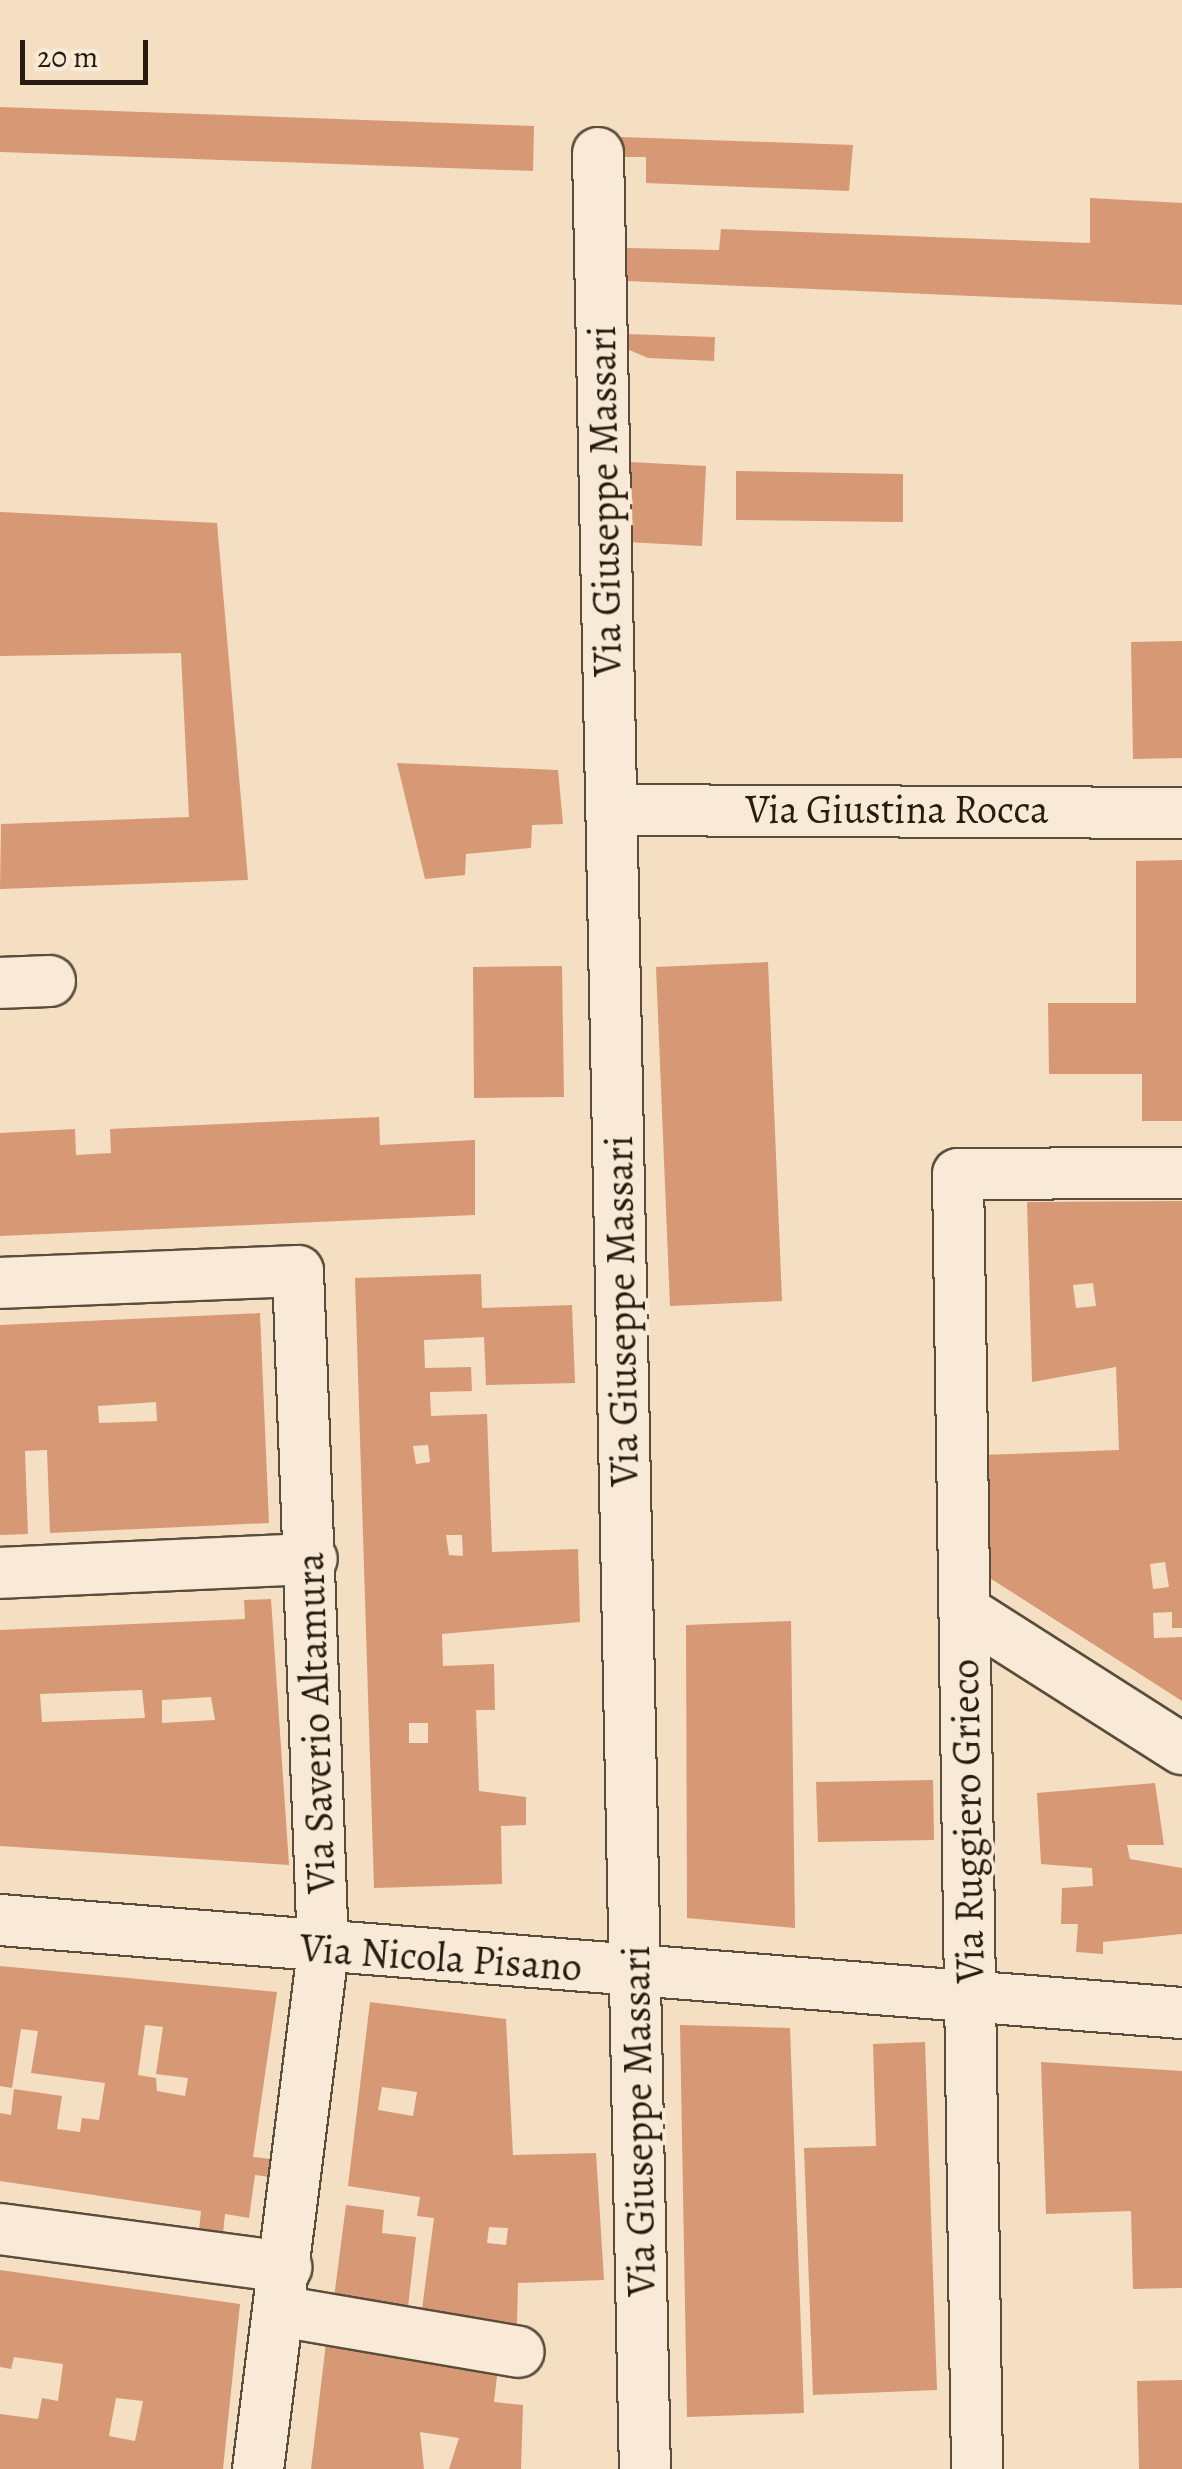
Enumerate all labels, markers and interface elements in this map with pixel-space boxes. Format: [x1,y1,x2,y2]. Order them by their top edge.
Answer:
scale bar [25,20,152,82]
text: 20 m [37,37,98,77]
street label: Via Giuseppe Massari [578,325,632,677]
street label: Via Giustina Rocca [745,786,1049,834]
street label: Via Giuseppe Massari [595,1135,649,1487]
street label: Via Saverio Altamura [286,1552,346,1894]
street label: Via Ruggiero Grieco [941,1658,995,1984]
street label: Via Nicola Pisano [298,1924,584,1992]
street label: Via Giuseppe Massari [612,1945,666,2297]

